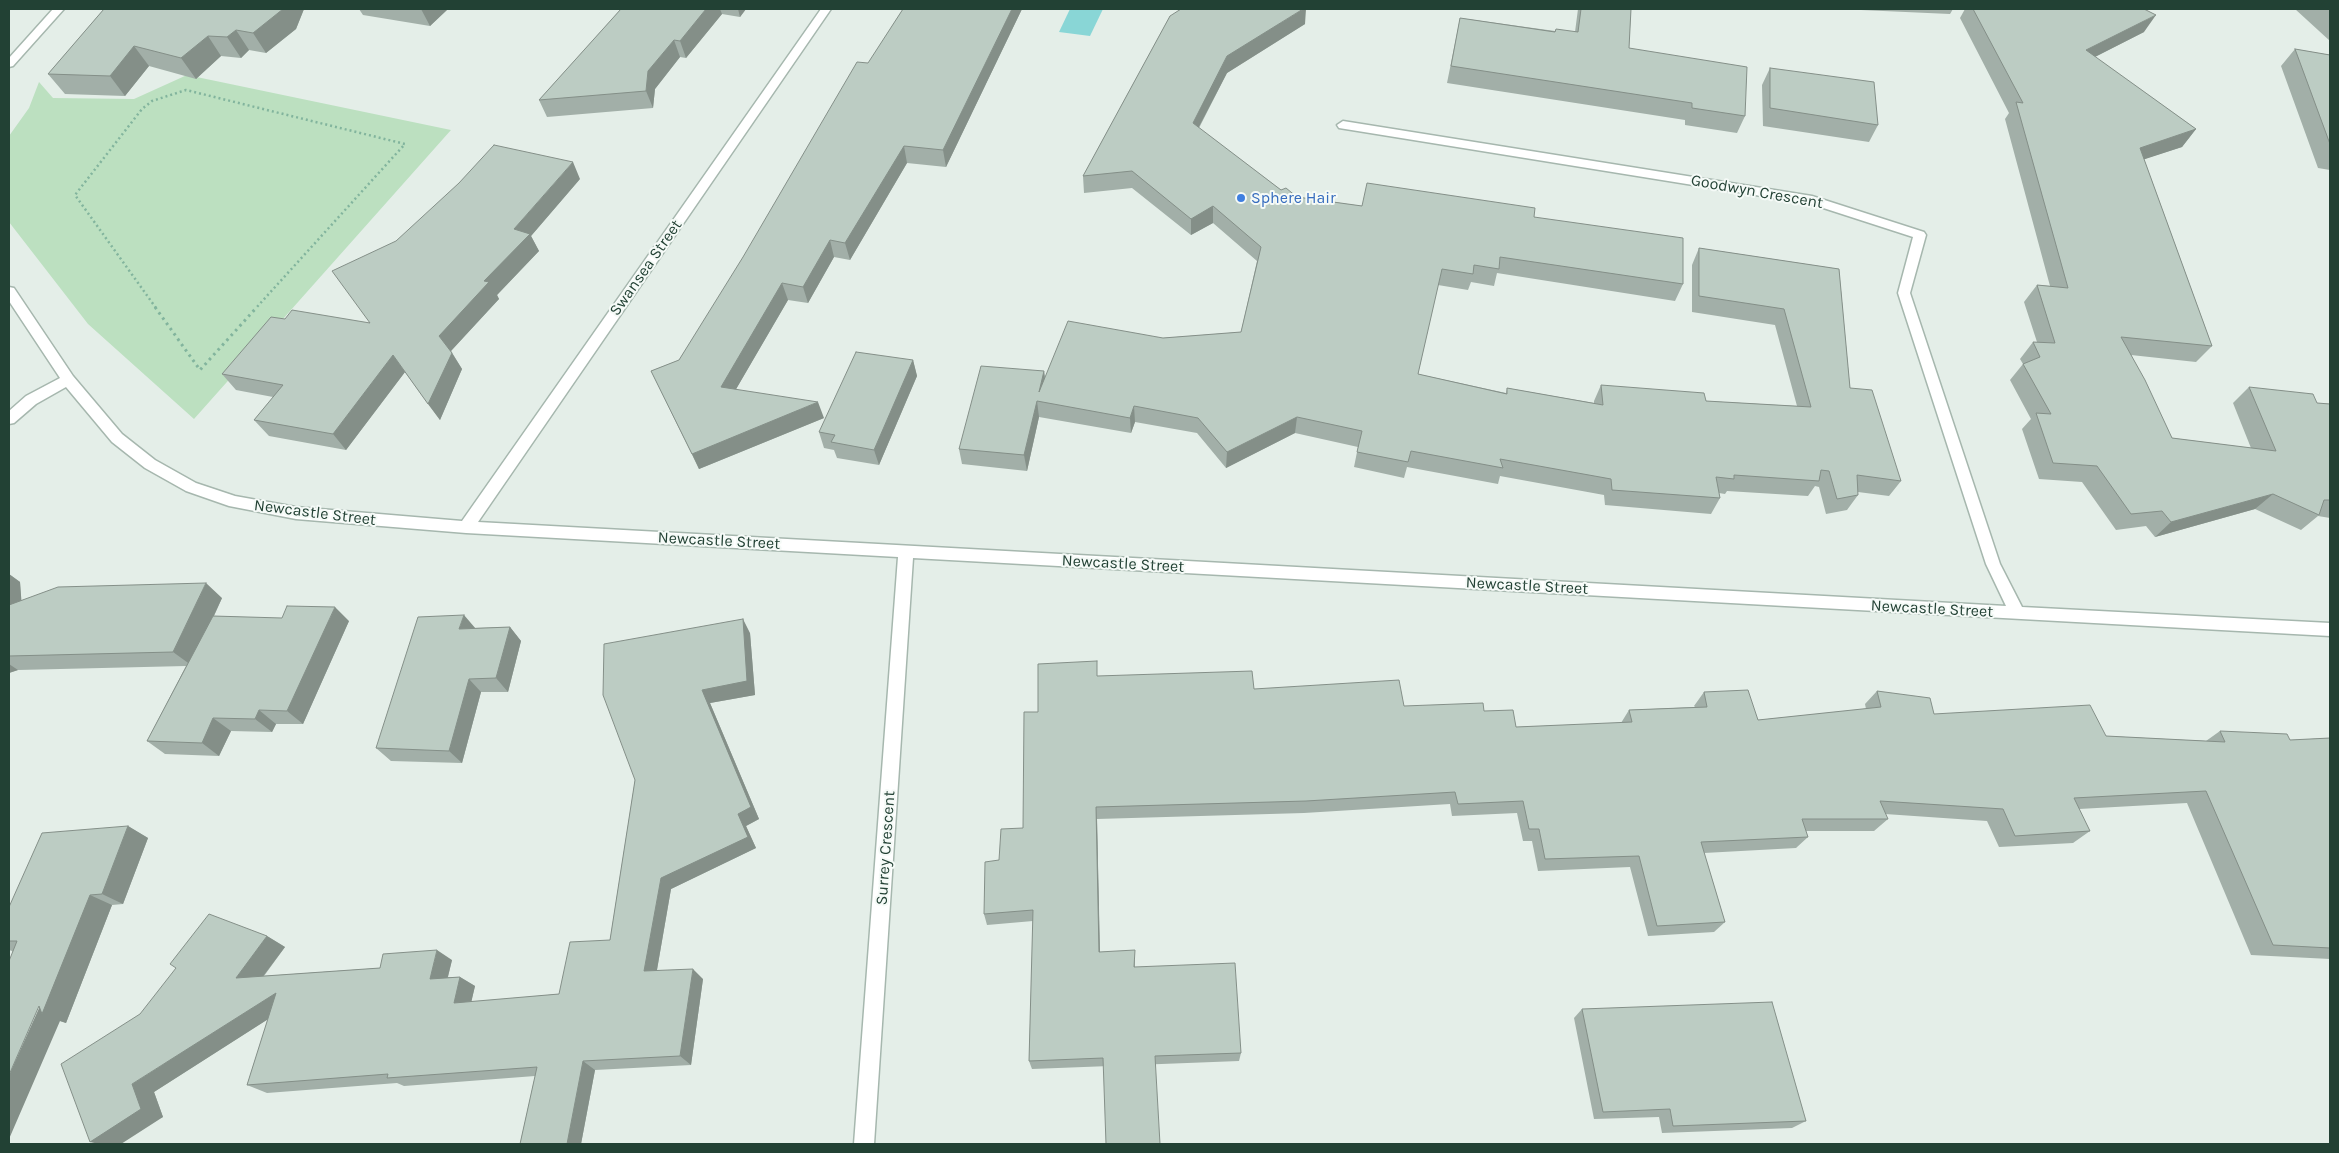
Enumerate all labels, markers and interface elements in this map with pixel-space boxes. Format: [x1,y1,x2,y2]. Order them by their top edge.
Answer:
street label: Goodwyn Crescent [1689,171,1825,213]
place label: Sphere Hair [1251,188,1336,208]
marker: Sphere Hair [1235,192,1247,204]
street label: Swansea Street [606,216,686,320]
street label: Newcastle Street [253,496,377,530]
street label: Newcastle Street [657,528,781,554]
street label: Newcastle Street [1061,551,1185,577]
street label: Newcastle Street [1465,573,1589,599]
street label: Newcastle Street [1870,596,1994,622]
street label: Surrey Crescent [872,790,900,906]

